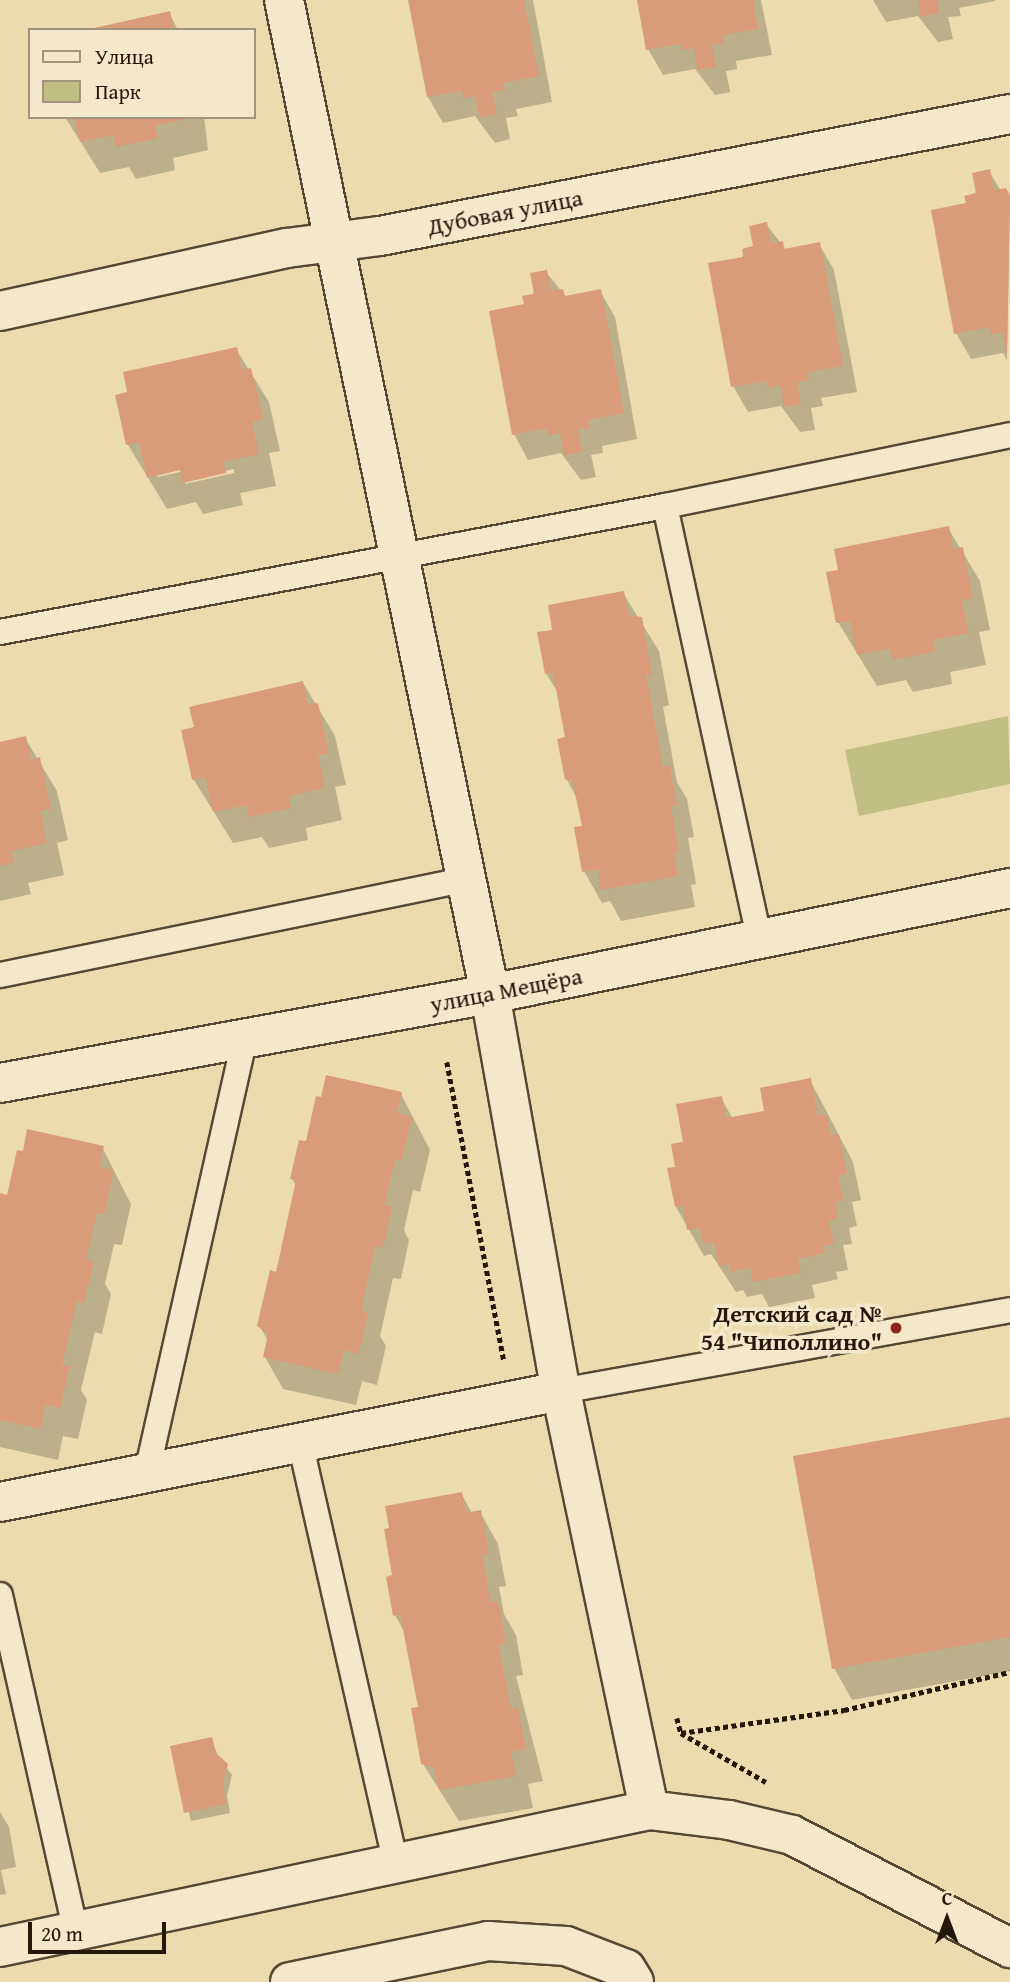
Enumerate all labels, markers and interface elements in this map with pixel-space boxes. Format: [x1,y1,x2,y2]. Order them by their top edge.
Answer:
legend [28,28,256,119]
text: Улица [95,41,154,72]
text: Парк [95,76,141,107]
street label: Дубовая улица [425,183,585,241]
street label: улица Мещёра [428,961,584,1019]
place label: Детский сад № 54 "Чиполлино" [701,1300,882,1356]
marker: Детский сад № 54 "Чиполлино" [888,1320,904,1336]
north arrow [912,1884,982,1954]
text: С [942,1884,952,1912]
scale bar [32,1909,170,1953]
text: 20 m [41,1918,83,1949]

